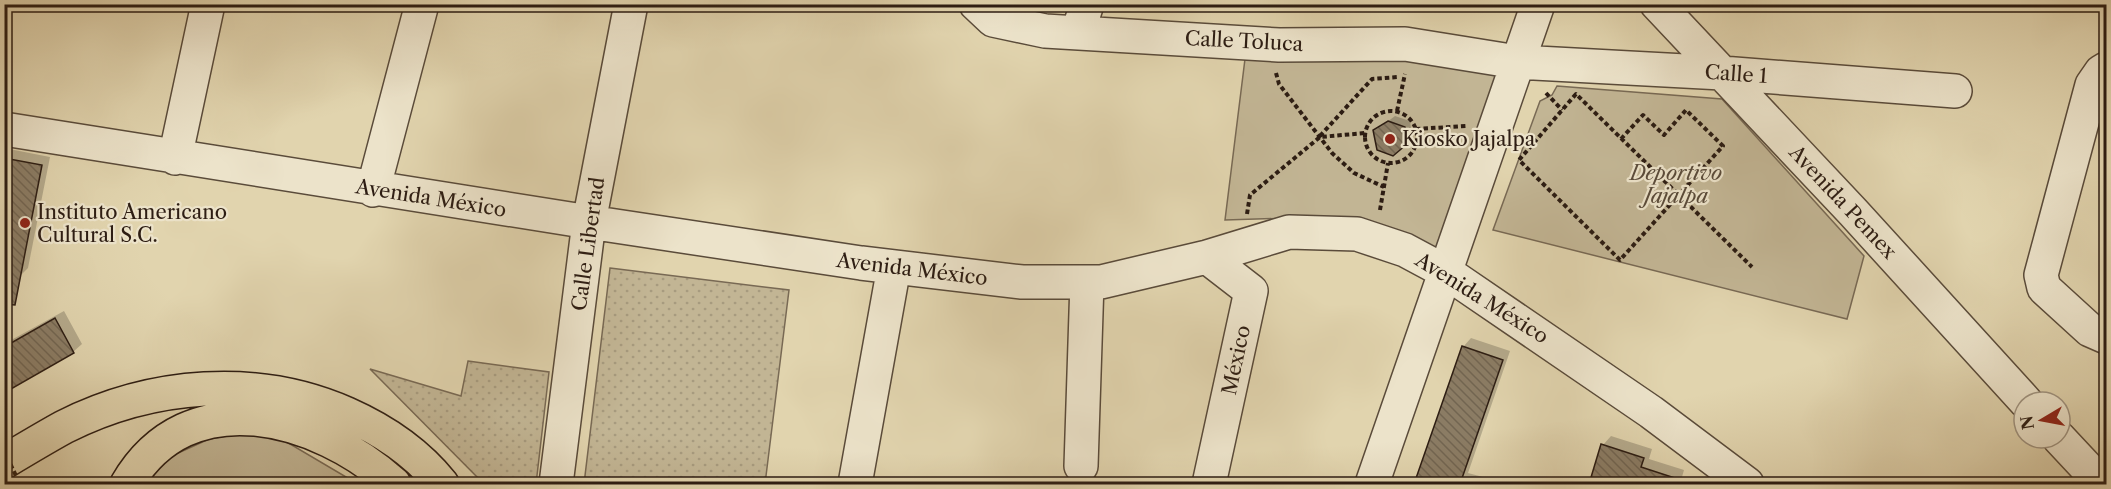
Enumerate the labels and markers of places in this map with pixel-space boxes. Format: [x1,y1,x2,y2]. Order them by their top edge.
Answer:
place label: Kiosko Jajalpa [1402,127,1536,151]
marker: Kiosko Jajalpa [1383,132,1397,146]
place label: Instituto Americano Cultural S.C. [37,200,227,247]
marker: Instituto Americano Cultural S.C. [18,216,32,230]

